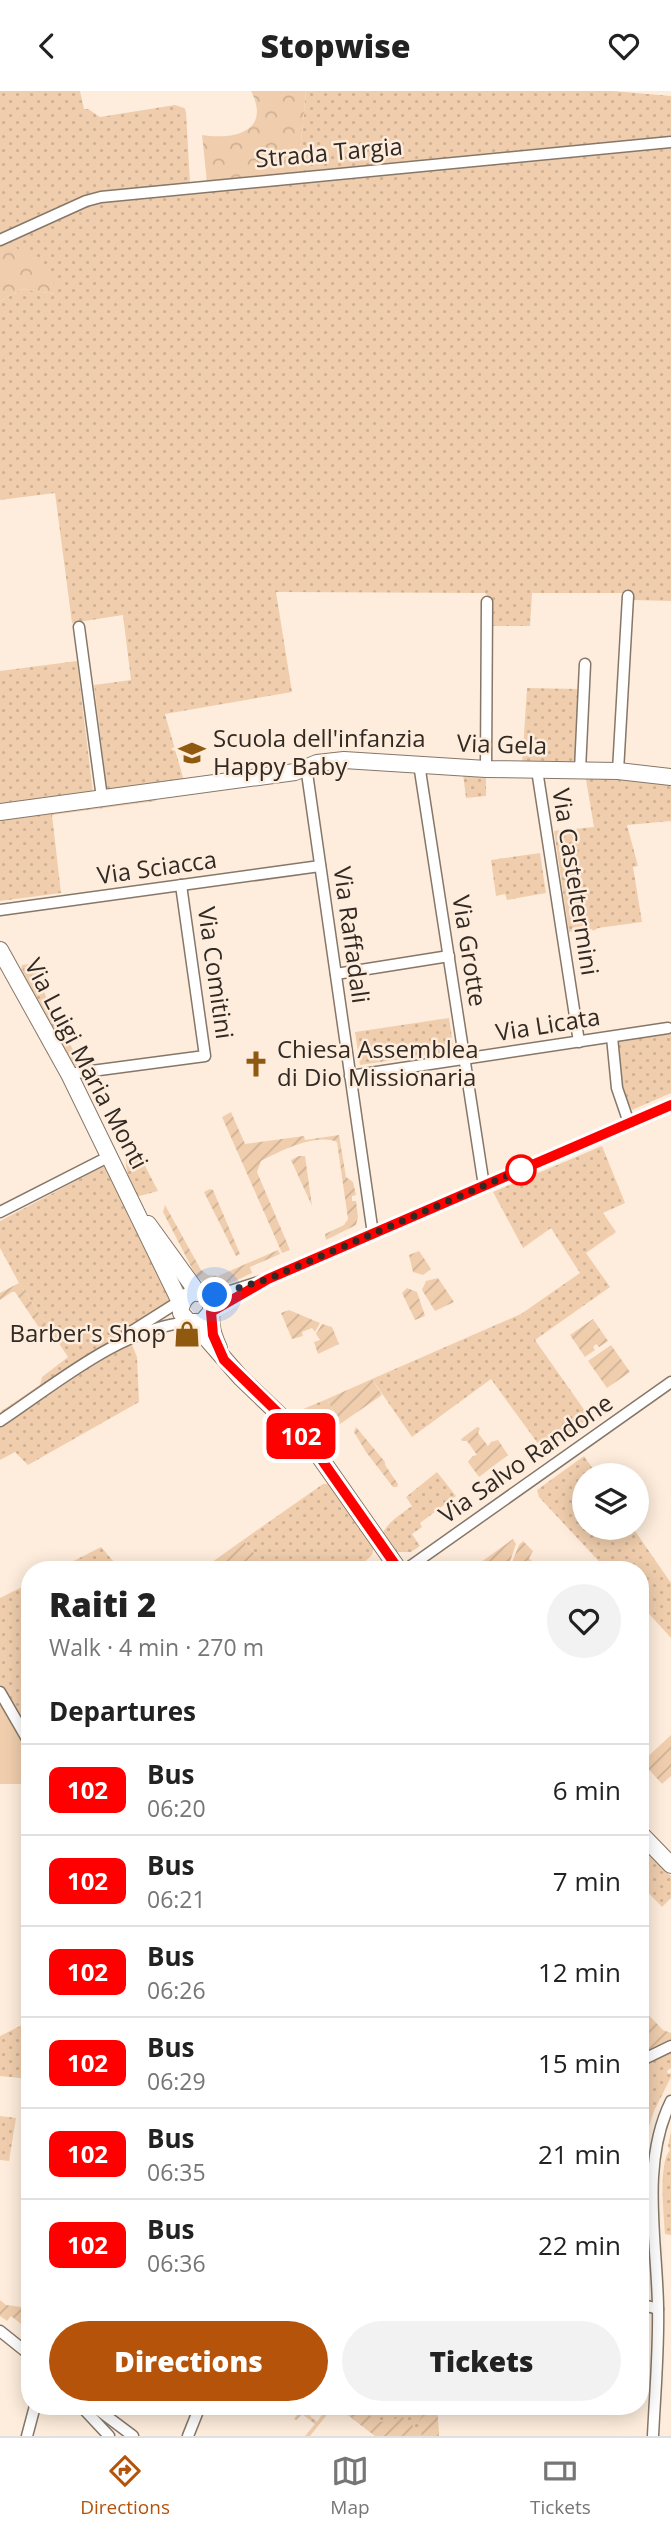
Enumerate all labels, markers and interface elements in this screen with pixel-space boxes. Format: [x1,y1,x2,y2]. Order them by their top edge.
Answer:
text: Stopwise [260,24,411,67]
icon: back [28,27,66,65]
icon: heart [605,27,643,65]
street label: Strada Targia [254,129,404,174]
place label: Scuola dell'infanzia Happy Baby [213,721,426,782]
street label: Via Gela [456,725,548,762]
school or university icon: Scuola dell'infanzia Happy Baby [177,738,207,768]
street label: Via Casteltermini [545,786,608,978]
street label: Via Sciacca [95,842,219,891]
street label: Via Raffadali [327,864,378,1005]
street label: Via Grotte [445,893,496,1009]
street label: Via Comitini [191,905,242,1041]
street label: Via Luigi Maria Monti [18,952,157,1174]
street label: Via Licata [493,999,602,1048]
place label: Chiesa Assemblea di Dio Missionaria [277,1032,479,1093]
church icon: Chiesa Assemblea di Dio Missionaria [241,1049,271,1079]
unlabelled marker [506,1155,536,1185]
your location [197,1277,232,1312]
place label: Barber's Shop [9,1316,166,1349]
shop icon: Barber's Shop [172,1319,202,1349]
street label: Via Salvo Randone [432,1385,619,1530]
line badge: 102 [261,1413,341,1459]
text: 102 [280,1419,322,1452]
map controls [572,1463,649,1540]
button: layers [572,1463,649,1540]
text: Raiti 2 [49,1582,156,1627]
button: heart [547,1584,621,1658]
text: Walk · 4 min · 270 m [49,1631,264,1663]
text: Departures [49,1693,196,1729]
text: Bus [147,1756,194,1792]
text: 6 min [553,1772,621,1808]
text: 102 [67,1773,108,1806]
text: 06:20 [147,1792,206,1824]
text: Bus [147,1847,194,1883]
text: 7 min [553,1863,621,1899]
text: 102 [67,1864,108,1897]
text: 06:21 [147,1883,206,1915]
text: Bus [147,1938,194,1974]
text: 12 min [538,1954,621,1990]
text: 102 [67,1955,108,1988]
text: 06:26 [147,1974,206,2006]
text: Bus [147,2029,194,2065]
text: 15 min [538,2045,621,2081]
text: 102 [67,2046,108,2079]
text: 06:29 [147,2065,206,2097]
text: Bus [147,2120,194,2156]
text: 21 min [538,2136,621,2172]
text: 102 [67,2137,108,2170]
text: 06:35 [147,2156,206,2188]
text: Bus [147,2211,194,2247]
text: 22 min [538,2227,621,2263]
text: 102 [67,2228,108,2261]
text: 06:36 [147,2247,206,2279]
button: Directions [49,2321,328,2401]
button: Tickets [342,2321,621,2401]
tab: Directions [80,2452,170,2520]
tab: Map [330,2452,370,2520]
tab: Tickets [530,2452,591,2520]

